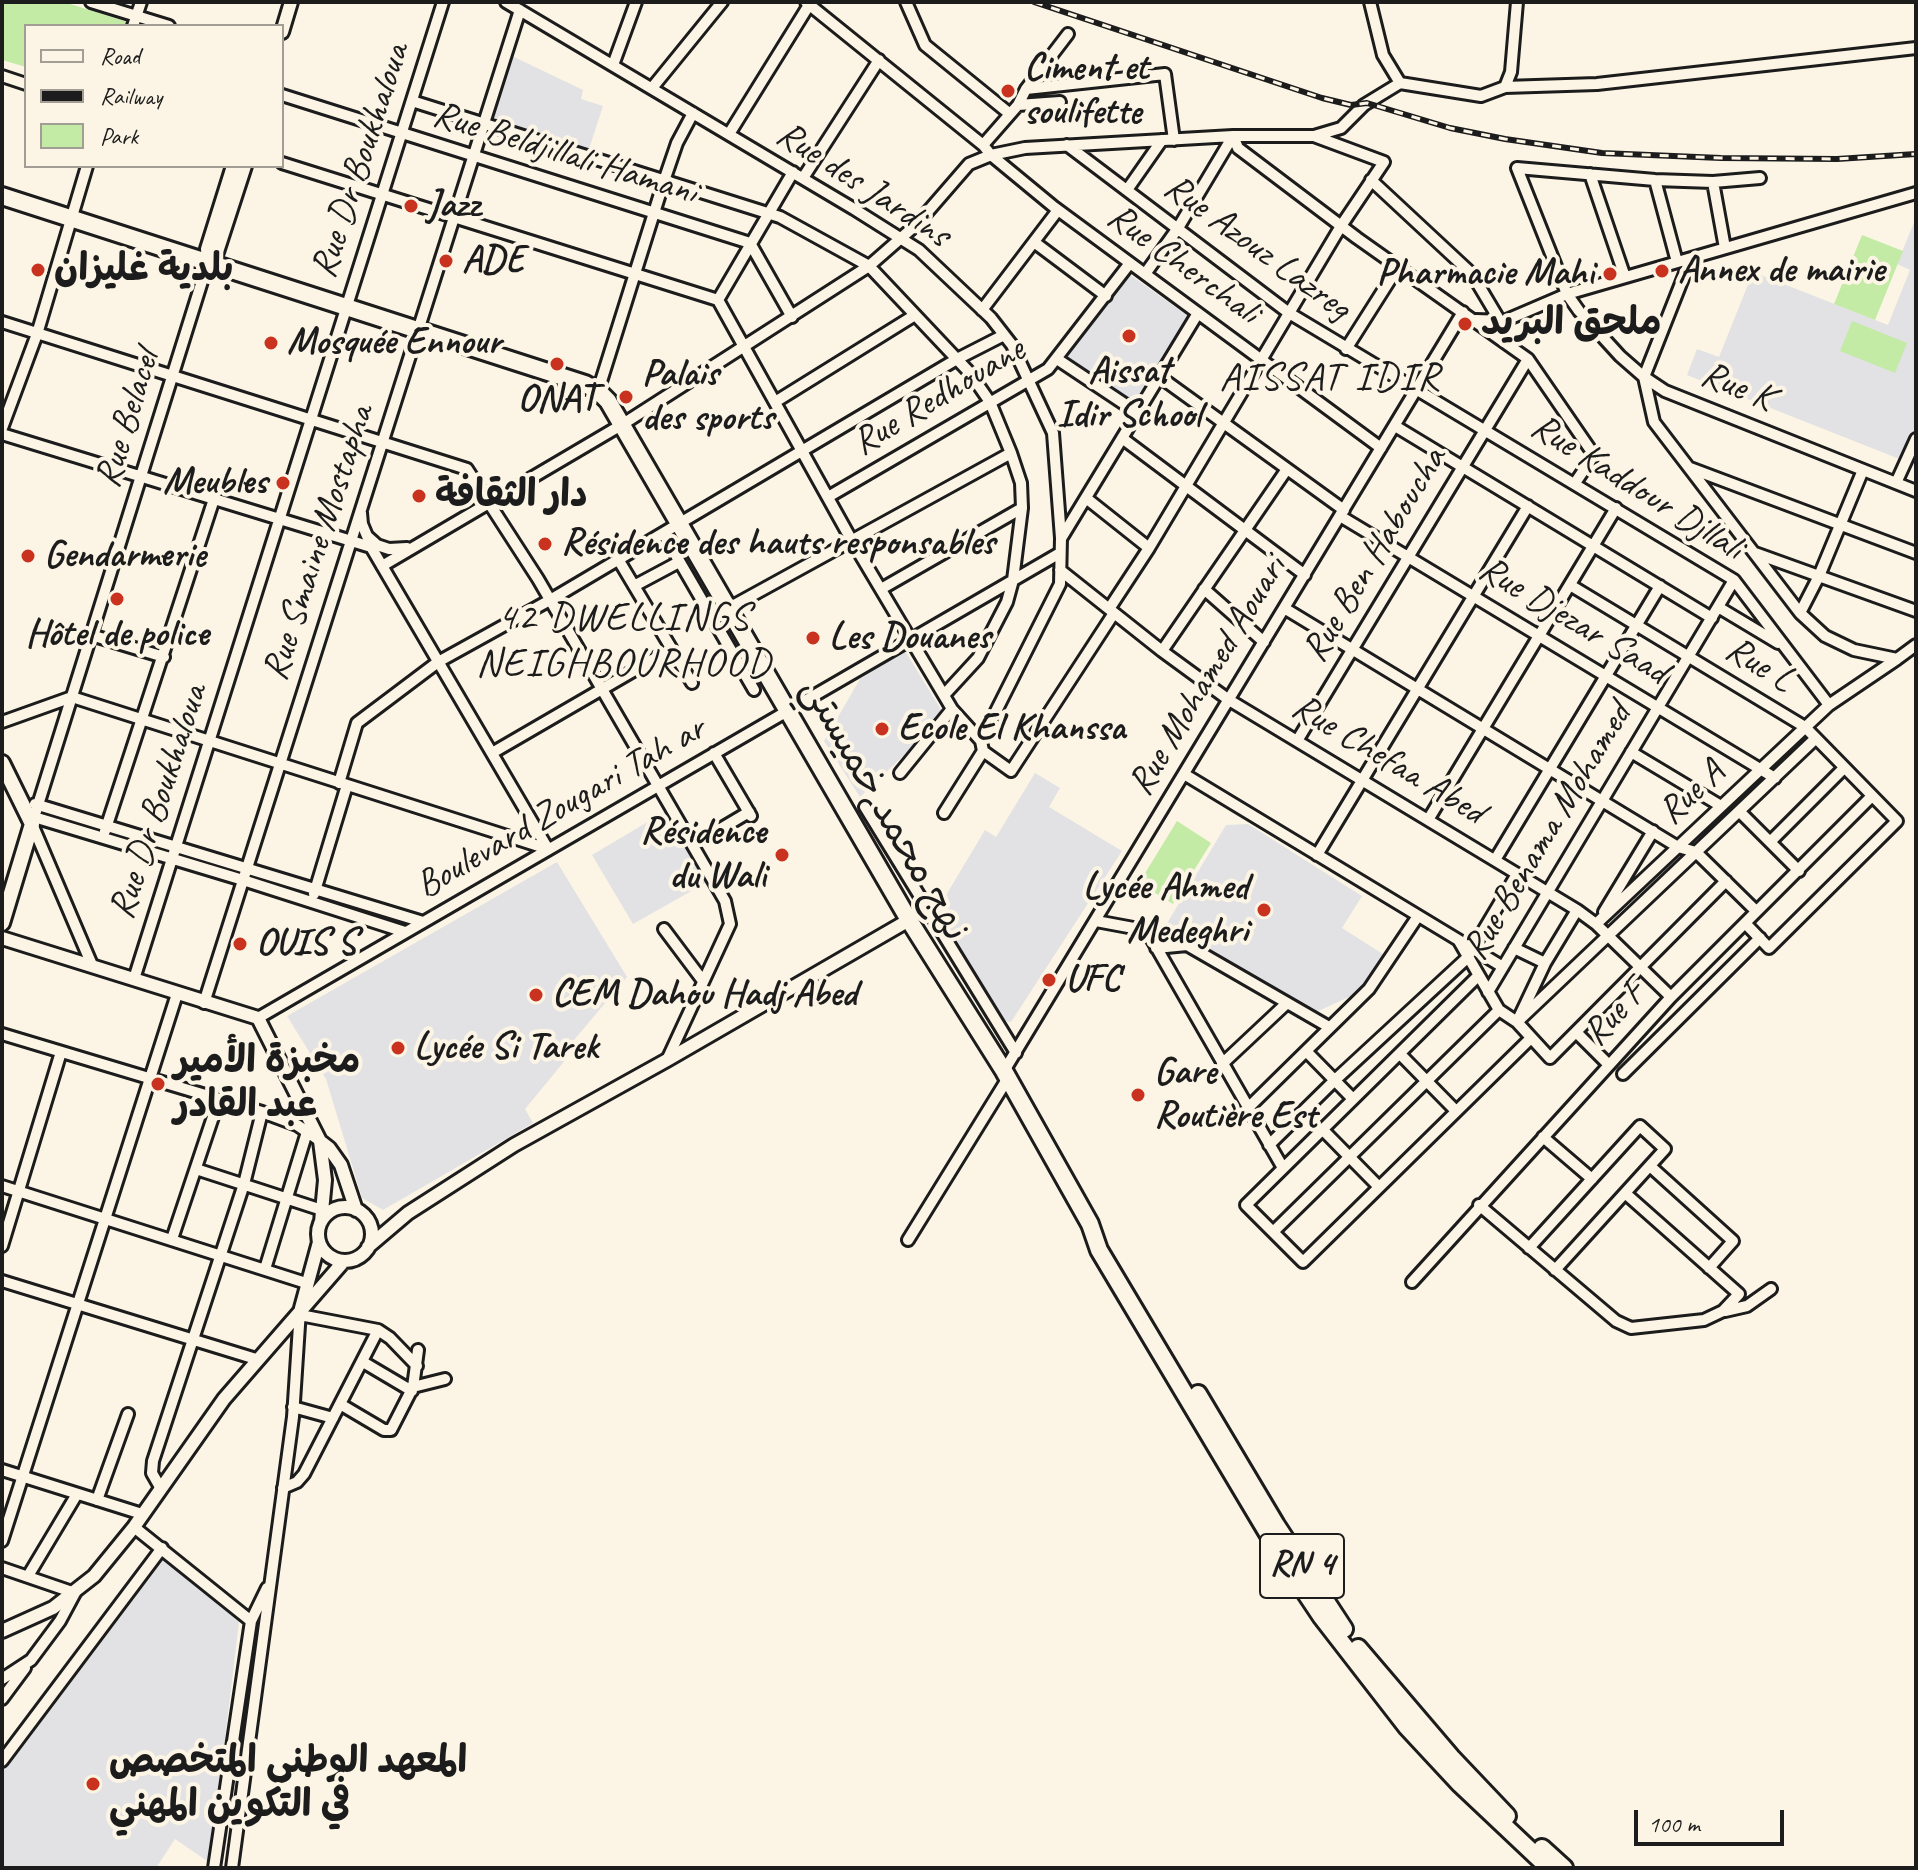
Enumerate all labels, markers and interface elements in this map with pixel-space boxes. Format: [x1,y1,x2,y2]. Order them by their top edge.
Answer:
legend [24,24,284,168]
street label: Rue Dr Boukhaloua [302,38,420,284]
text: Road [100,41,140,71]
place label: Ciment et soulifette [1024,46,1148,136]
text: Railway [100,81,162,111]
marker: Ciment et soulifette [999,82,1017,100]
street label: Rue Beldjillali Hamani [428,92,702,216]
street label: Rue des Jardins [768,112,958,258]
text: Park [100,121,138,151]
street label: Rue Azouz Lazreg [1155,165,1359,331]
place label: Jazz [427,183,479,229]
street label: Rue Cherchali [1098,195,1268,335]
marker: Jazz [402,197,420,215]
place label: ADE [462,238,524,284]
place label: بلدية غليزان [54,247,234,293]
place label: Annex de mairie [1678,248,1884,294]
place label: Pharmacie Mahi [1377,251,1594,297]
marker: ADE [437,252,455,270]
marker: بلدية غليزان [29,261,47,279]
marker: Annex de mairie [1653,262,1671,280]
marker: Pharmacie Mahi [1601,265,1619,283]
place label: ملحق البريد [1481,301,1662,347]
marker: ملحق البريد [1456,315,1474,333]
place label: Mosquée Ennour [287,320,501,366]
marker: Aissat Idir School [1120,327,1138,345]
street label: Rue Redhouane [845,328,1033,466]
marker: Mosquée Ennour [262,334,280,352]
street label: Rue Belacel [86,345,170,493]
place label: Aissat Idir School [1057,349,1201,438]
place label: Palais des sports [642,352,773,442]
street label: Rue K [1694,352,1780,422]
marker: ONAT [548,355,566,373]
district label: AISSAT IDIR [1221,355,1439,403]
place label: ONAT [518,377,596,423]
marker: Palais des sports [617,388,635,406]
street label: Rue Smaine Mostapha [253,400,385,686]
street label: Rue Kaddour Djllali [1522,405,1752,571]
street label: Rue Ben Haboucha [1293,439,1457,671]
place label: Meubles [163,460,267,506]
place label: دار الثقافة [435,473,588,519]
marker: Meubles [274,474,292,492]
marker: دار الثقافة [410,487,428,505]
place label: Résidence des hauts responsables [561,521,995,567]
place label: Gendarmerie [44,533,206,579]
marker: Résidence des hauts responsables [536,535,554,553]
marker: Gendarmerie [19,547,37,565]
street label: Rue Djezar Saad [1470,547,1676,695]
street label: Rue Mohamed Aouari [1119,548,1297,804]
marker: Hôtel de police [108,590,126,608]
district label: 42 DWELLINGS NEIGHBOURHOOD [477,595,771,689]
place label: Hôtel de police [25,612,209,658]
place label: Les Douanes [829,615,990,661]
street label: Rue L [1717,627,1801,703]
marker: Les Douanes [804,629,822,647]
street label: نهج محمد خميستي [790,670,978,950]
street label: Rue Dr Boukhaloua [100,679,218,925]
street label: Rue Chefaa Abed [1283,685,1493,835]
street label: Rue Benama Mohamed [1453,695,1643,969]
place label: Ecole El Khanssa [898,706,1125,752]
street label: Boulevard Zougari Tah ar [408,707,714,909]
marker: Ecole El Khanssa [873,720,891,738]
street label: Rue A [1649,751,1735,835]
place label: Résidence du Wali [640,810,766,900]
marker: Résidence du Wali [773,846,791,864]
place label: Lycée Ahmed Medeghri [1083,865,1248,954]
marker: Lycée Ahmed Medeghri [1255,901,1273,919]
place label: OUIS S [256,921,356,967]
marker: OUIS S [231,935,249,953]
place label: UFC [1065,957,1120,1003]
marker: UFC [1040,971,1058,989]
place label: CEM Dahou Hadj Abed [552,972,857,1018]
street label: Rue F [1574,972,1656,1056]
marker: CEM Dahou Hadj Abed [527,986,545,1004]
place label: Lycée Si Tarek [414,1025,598,1071]
place label: مخبزة الأمير عبد القادر [174,1039,360,1128]
marker: Lycée Si Tarek [389,1039,407,1057]
place label: Gare Routière Est [1154,1050,1316,1140]
marker: مخبزة الأمير عبد القادر [149,1075,167,1093]
marker: Gare Routière Est [1129,1086,1147,1104]
road number: RN 4 [1260,1534,1344,1598]
place label: المعهد الوطني المتخصص في التكوين المهني [109,1739,467,1828]
marker: المعهد الوطني المتخصص في التكوين المهني [84,1775,102,1793]
scale bar [1638,1794,1788,1844]
text: 100 m [1648,1809,1700,1839]

